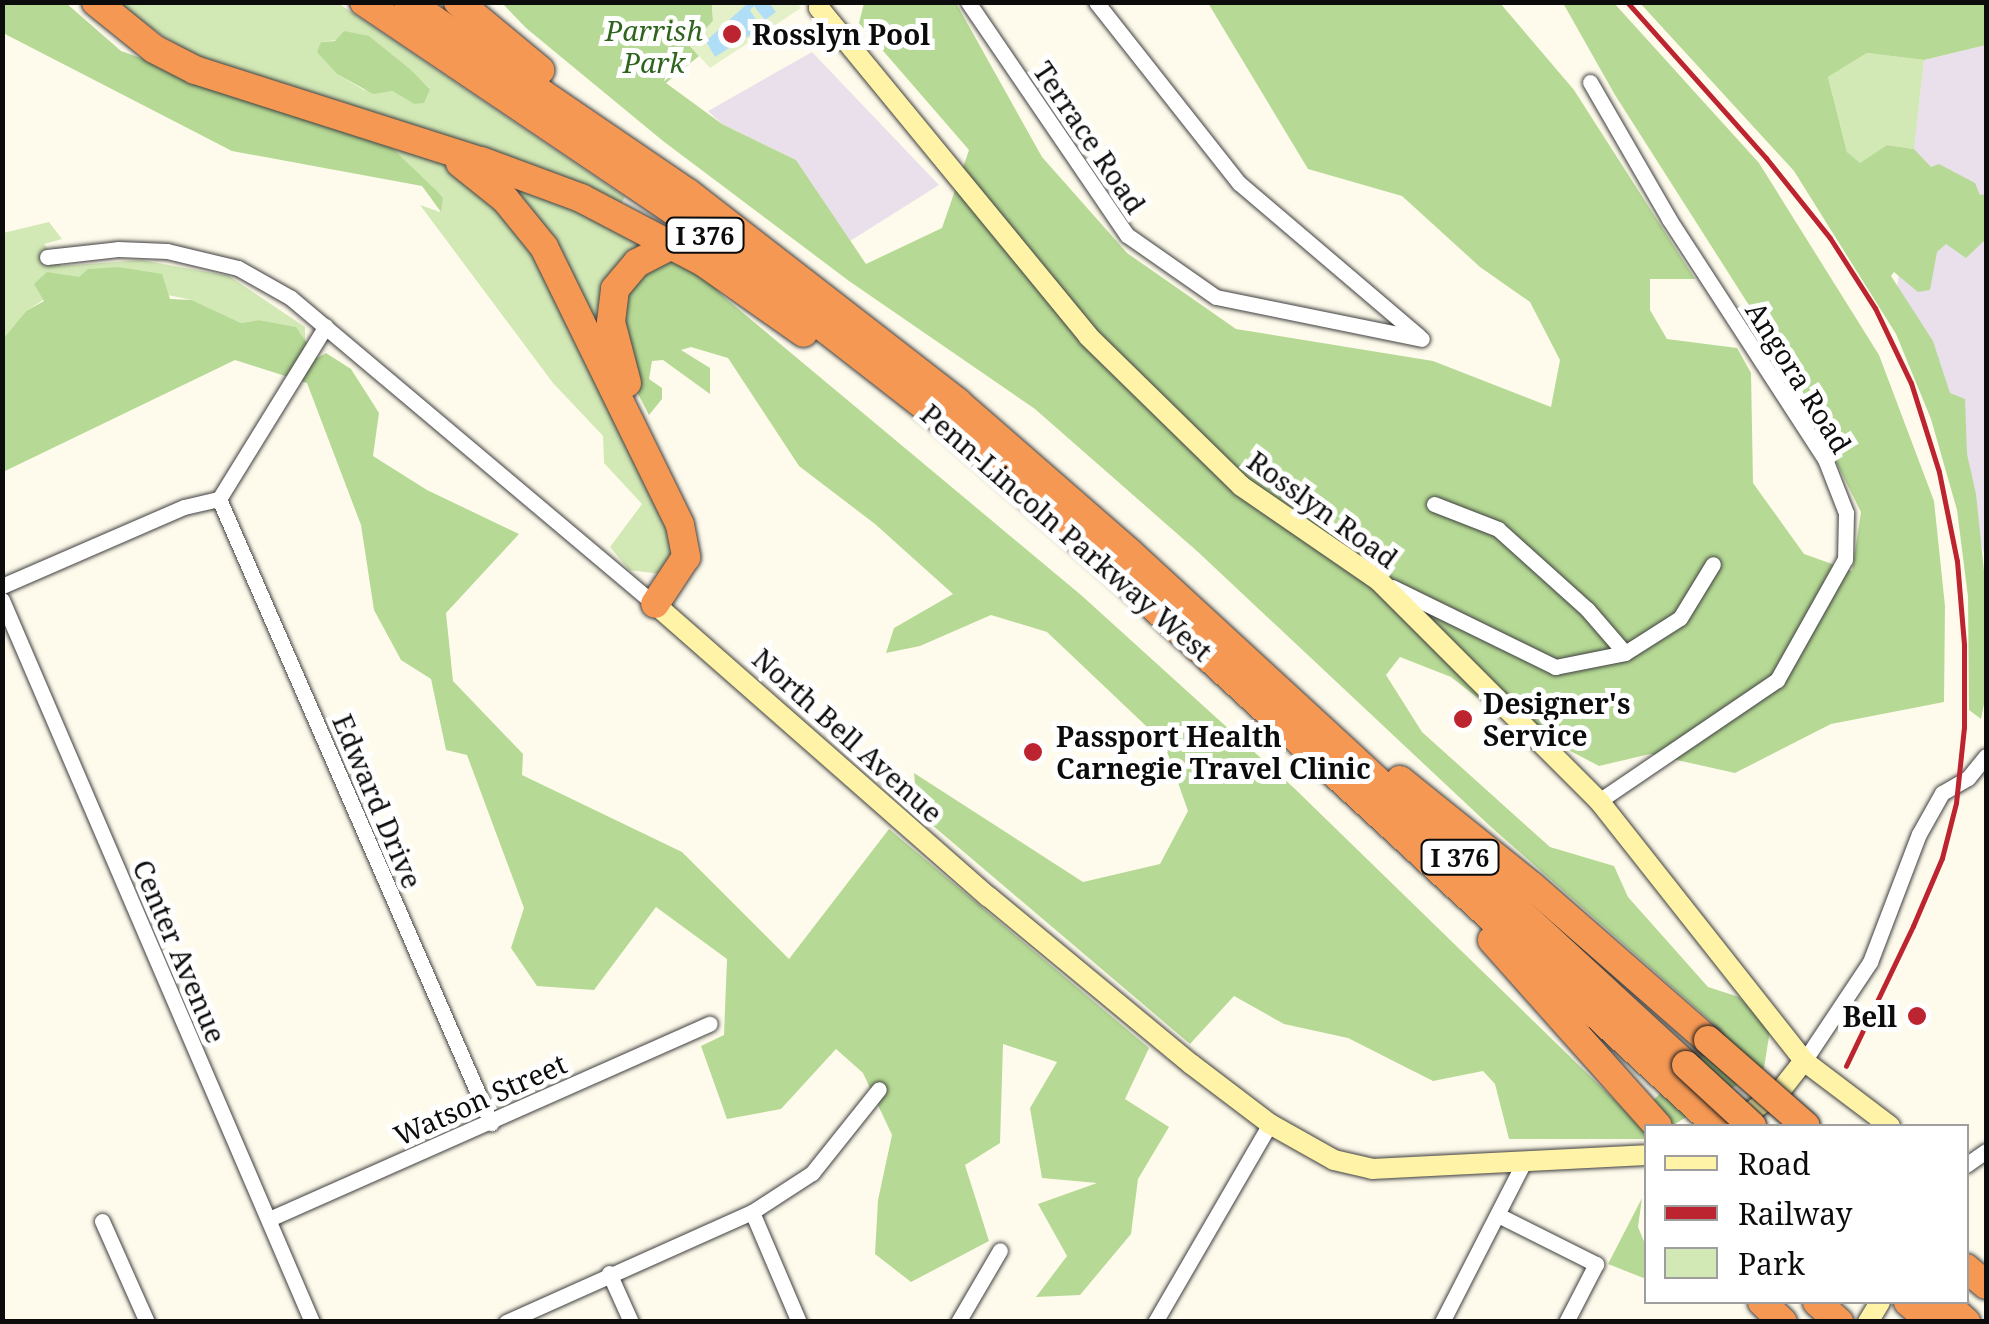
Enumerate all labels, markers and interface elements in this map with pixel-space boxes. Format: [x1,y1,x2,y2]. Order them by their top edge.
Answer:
park label: Parrish Park [605,13,703,79]
place label: Rosslyn Pool [752,17,930,51]
marker: Rosslyn Pool [721,23,743,45]
street label: Terrace Road [1027,55,1153,219]
road number: I 376 [665,215,745,255]
street label: Angora Road [1739,295,1859,459]
street label: Penn-Lincoln Parkway West [915,396,1219,668]
street label: Rosslyn Road [1241,443,1405,575]
street label: North Bell Avenue [746,641,950,829]
place label: Designer's Service [1483,686,1630,752]
marker: Designer's Service [1452,708,1474,730]
street label: Edward Drive [326,709,430,893]
place label: Passport Health Carnegie Travel Clinic [1056,719,1371,785]
marker: Passport Health Carnegie Travel Clinic [1020,739,1046,765]
road number: I 376 [1420,837,1500,877]
street label: Center Avenue [126,854,234,1048]
place label: Bell [1842,999,1897,1033]
marker: Bell [1906,1005,1928,1027]
street label: Watson Street [389,1046,571,1152]
legend [1644,1124,1969,1304]
text: Road [1738,1143,1810,1184]
text: Railway [1738,1193,1853,1234]
text: Park [1738,1243,1805,1284]

